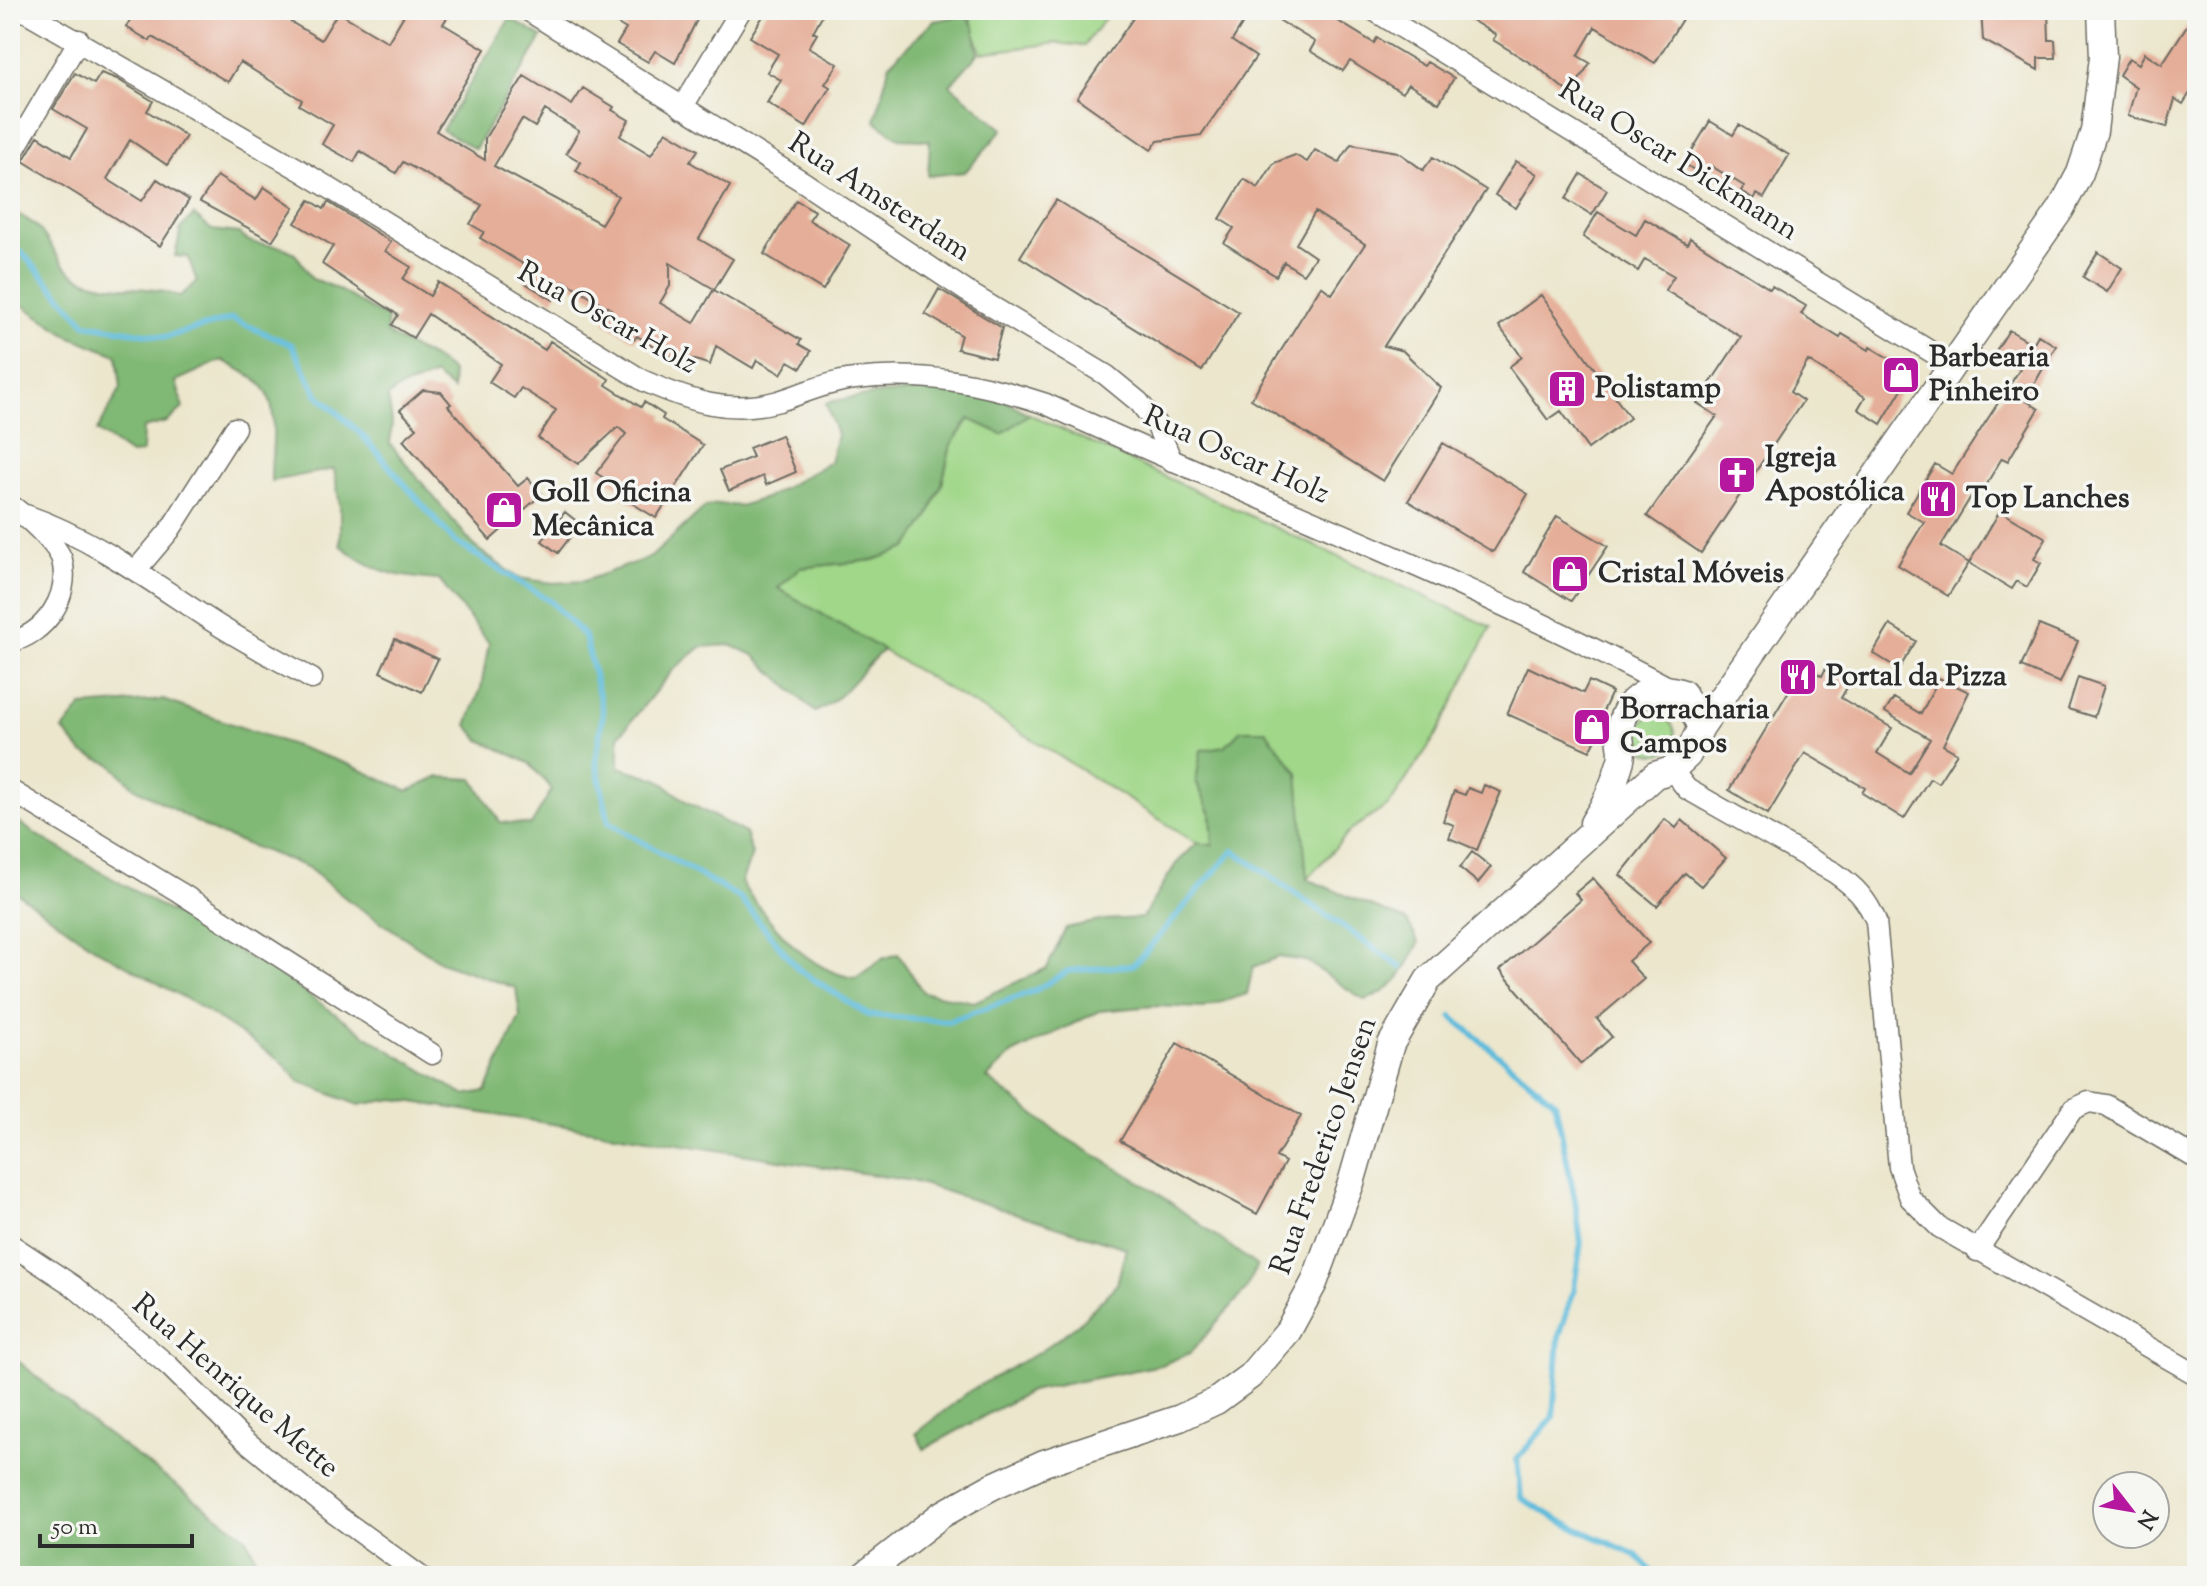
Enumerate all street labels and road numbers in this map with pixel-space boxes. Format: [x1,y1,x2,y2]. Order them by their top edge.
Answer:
street label: Rua Oscar Dickmann [1550,70,1807,253]
street label: Rua Amsterdam [779,123,979,273]
street label: Rua Oscar Holz [509,252,705,386]
street label: Rua Oscar Holz [1136,396,1336,516]
street label: Rua Frederico Jensen [1261,1011,1389,1281]
street label: Rua Henrique Mette [122,1285,348,1489]

